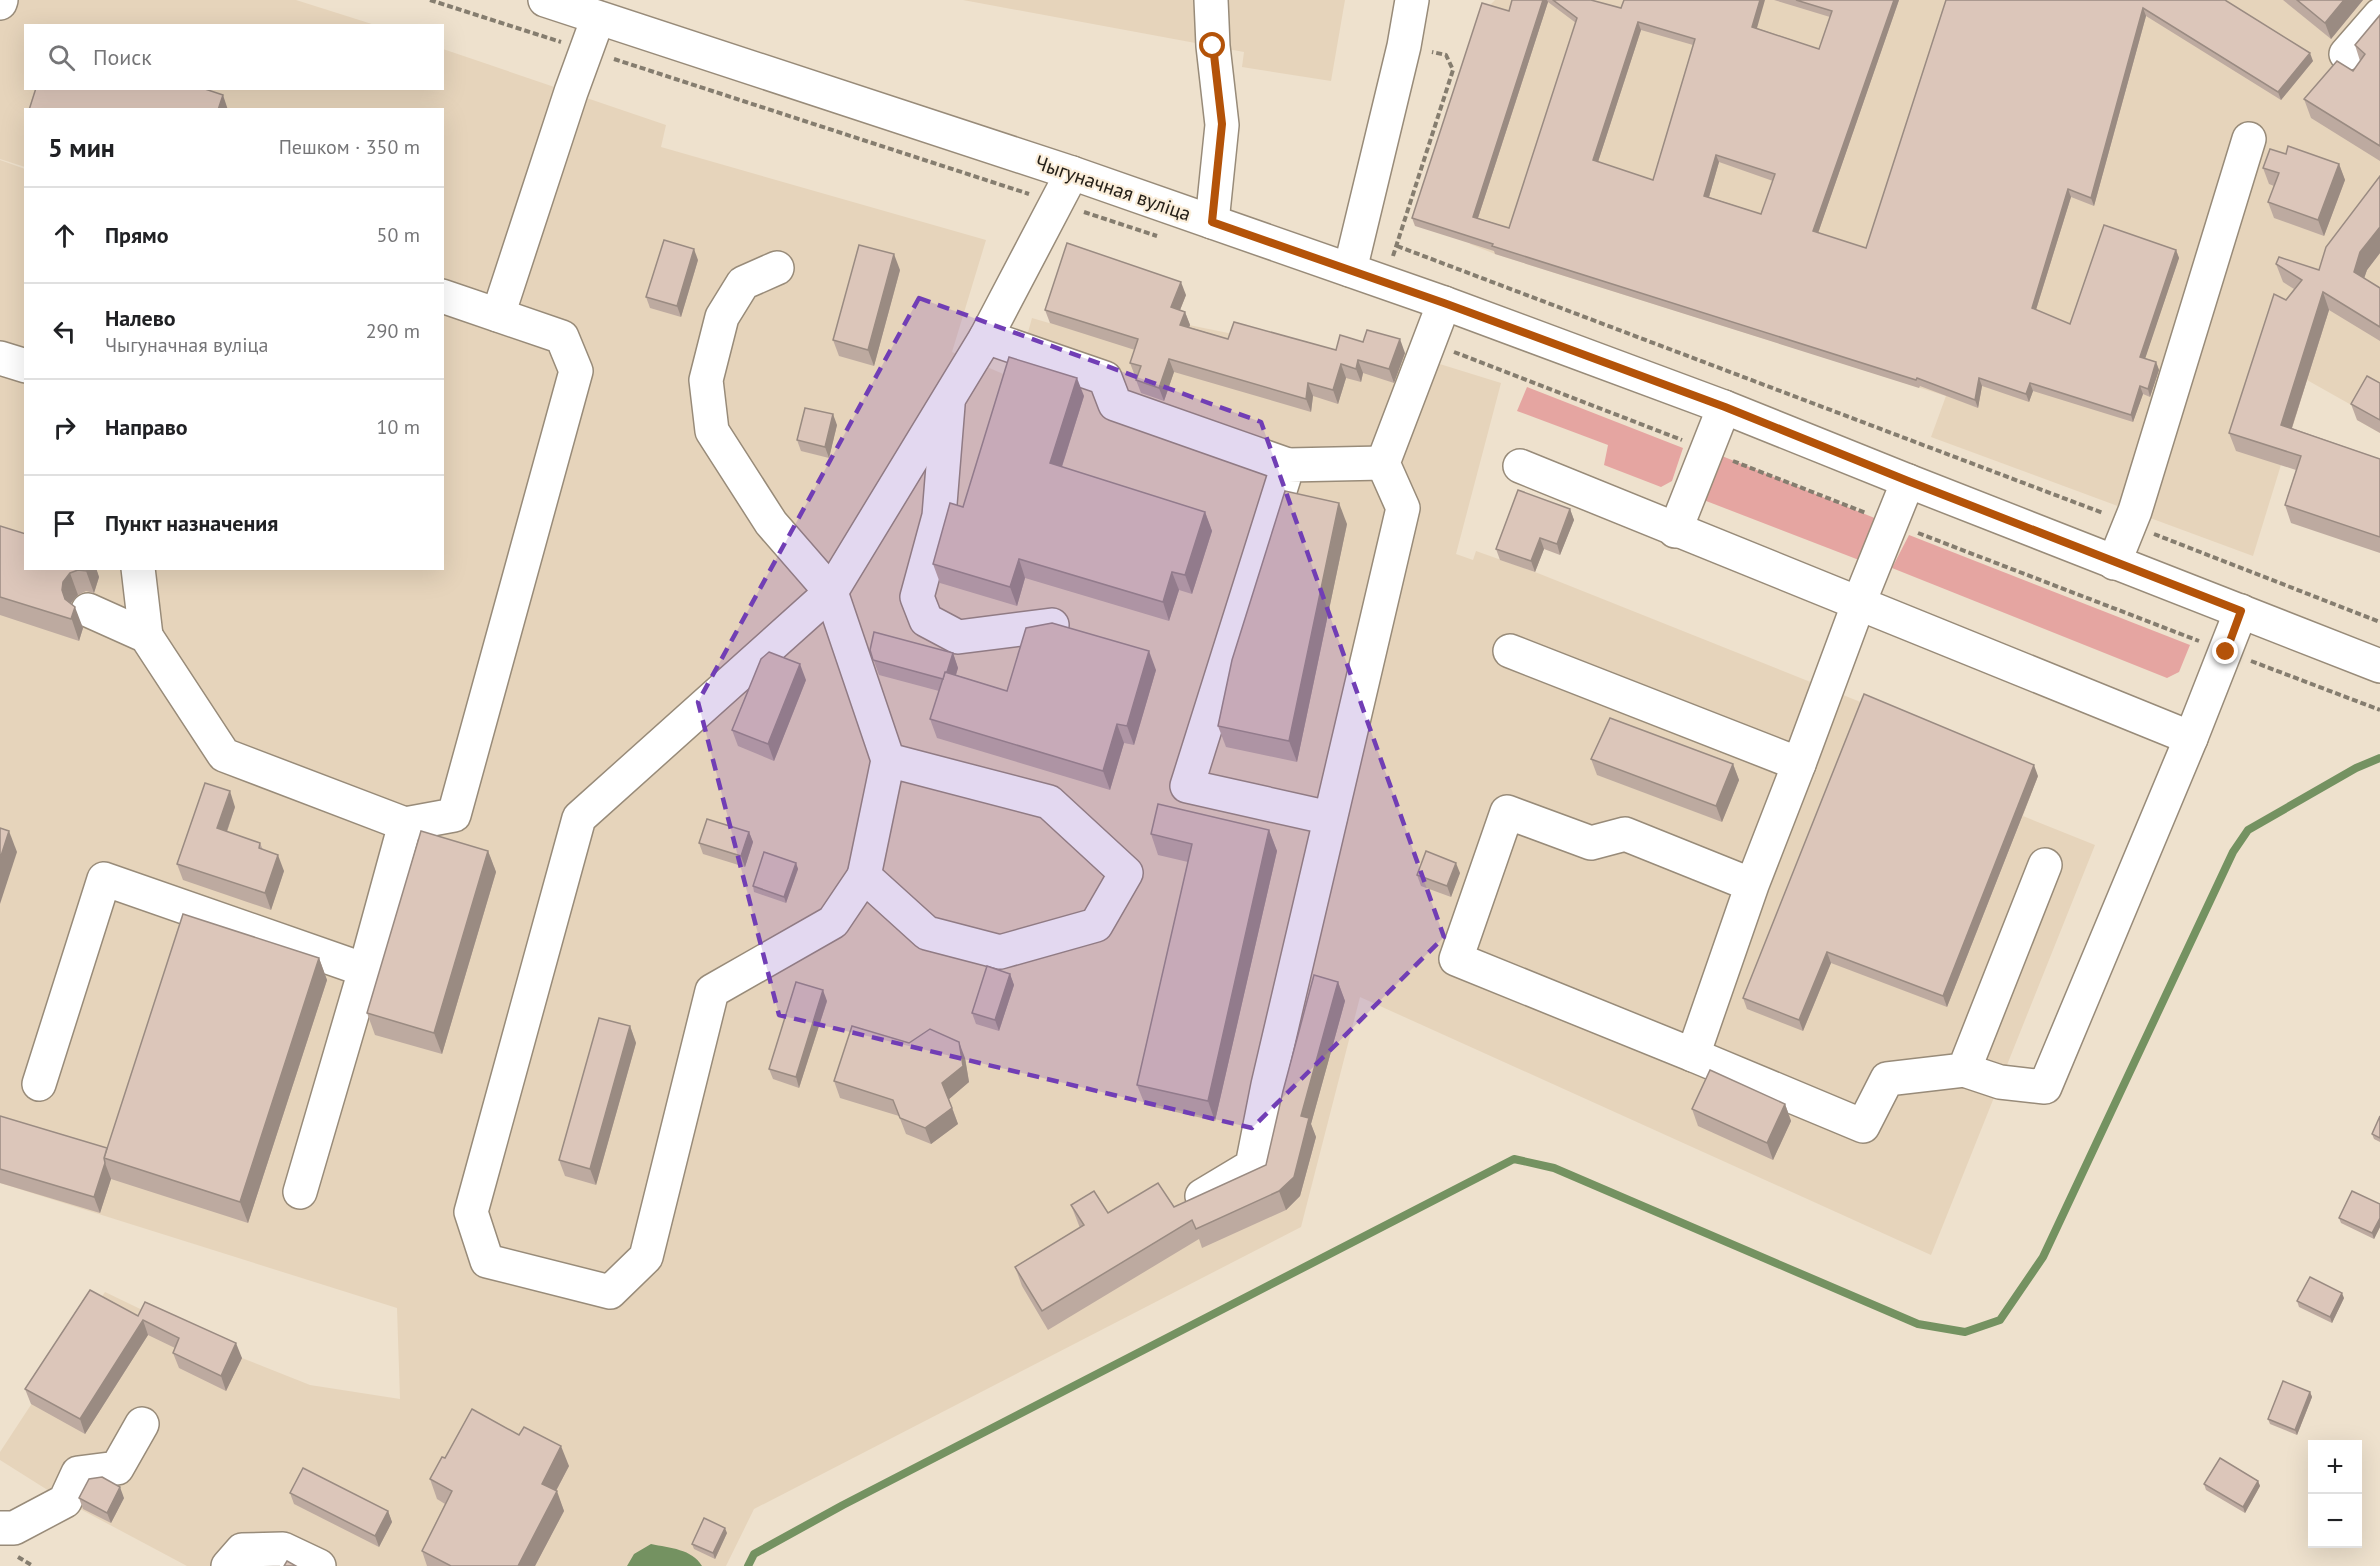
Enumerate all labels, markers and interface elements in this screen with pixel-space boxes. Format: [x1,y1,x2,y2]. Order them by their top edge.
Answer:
search box [24,24,444,90]
route start [1199,32,1225,58]
icon: search [45,41,78,74]
text: Поиск [93,43,152,71]
text: 5 мин [48,131,115,164]
text: Пешком · 350 m [279,134,420,160]
street label: Чыгуначная вуліца [1032,149,1194,227]
icon: ahead [48,219,81,252]
text: Прямо [105,221,168,249]
text: 50 m [377,222,420,248]
text: Налево [105,304,176,332]
icon: left [48,315,81,348]
text: 290 m [366,318,420,344]
text: Чыгуначная вуліца [105,332,268,358]
icon: right [48,411,81,444]
text: Направо [105,413,188,441]
text: 10 m [377,414,420,440]
icon: arrive [48,507,81,540]
text: Пункт назначения [105,509,278,537]
route end [2212,638,2238,664]
map controls [2308,1440,2362,1548]
button: + [2308,1440,2362,1494]
button: − [2308,1494,2362,1548]

